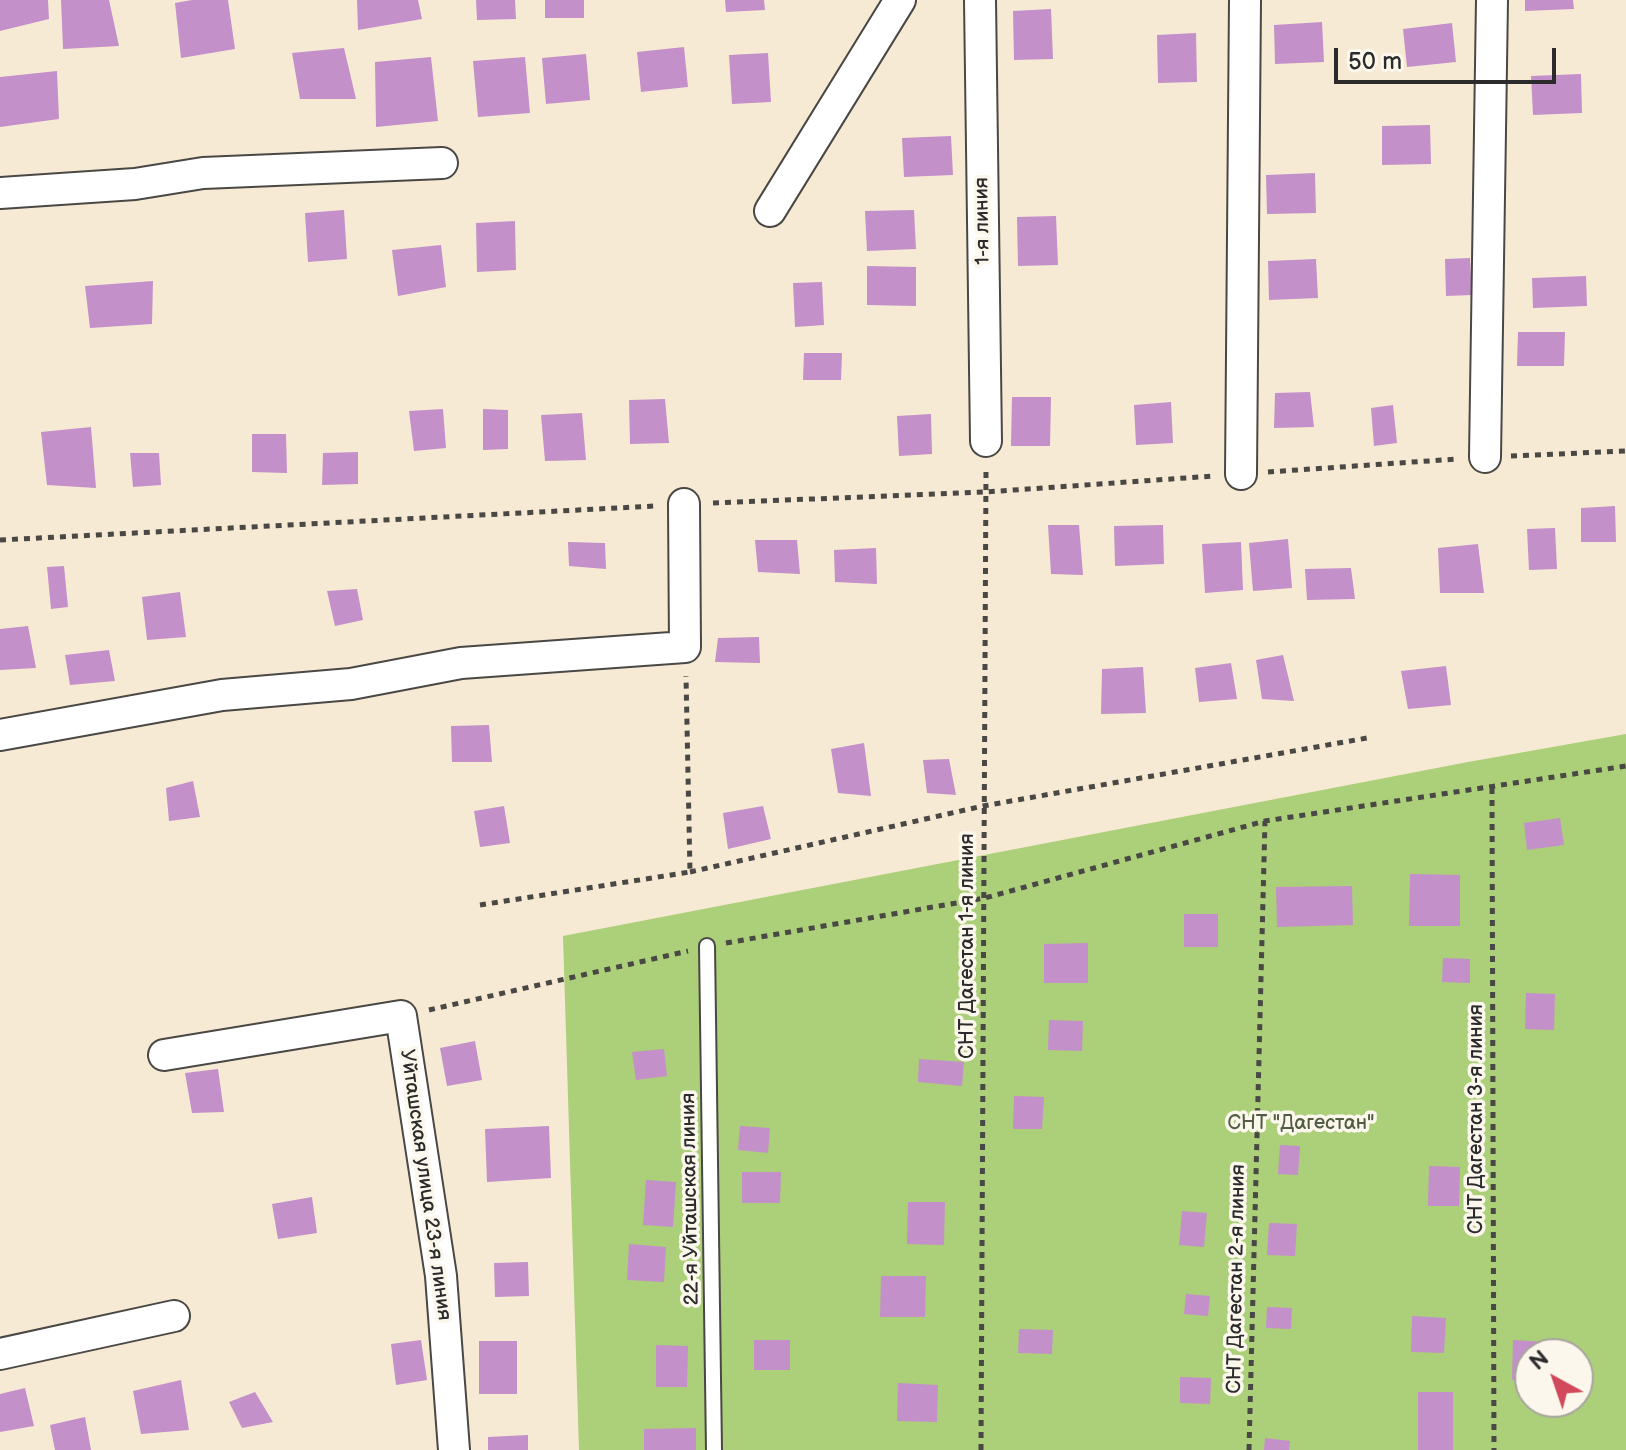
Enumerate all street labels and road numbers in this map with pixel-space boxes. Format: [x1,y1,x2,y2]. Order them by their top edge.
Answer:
street label: 1-я линия [970,177,996,265]
street label: СНТ Дагестан 1-я линия [956,833,980,1059]
street label: СНТ Дагестан 3-я линия [1465,1004,1489,1234]
street label: Уйташская улица 23-я линия [394,1048,456,1322]
street label: 22-я Уйташская линия [677,1093,705,1305]
street label: СНТ Дагестан 2-я линия [1223,1164,1251,1394]

